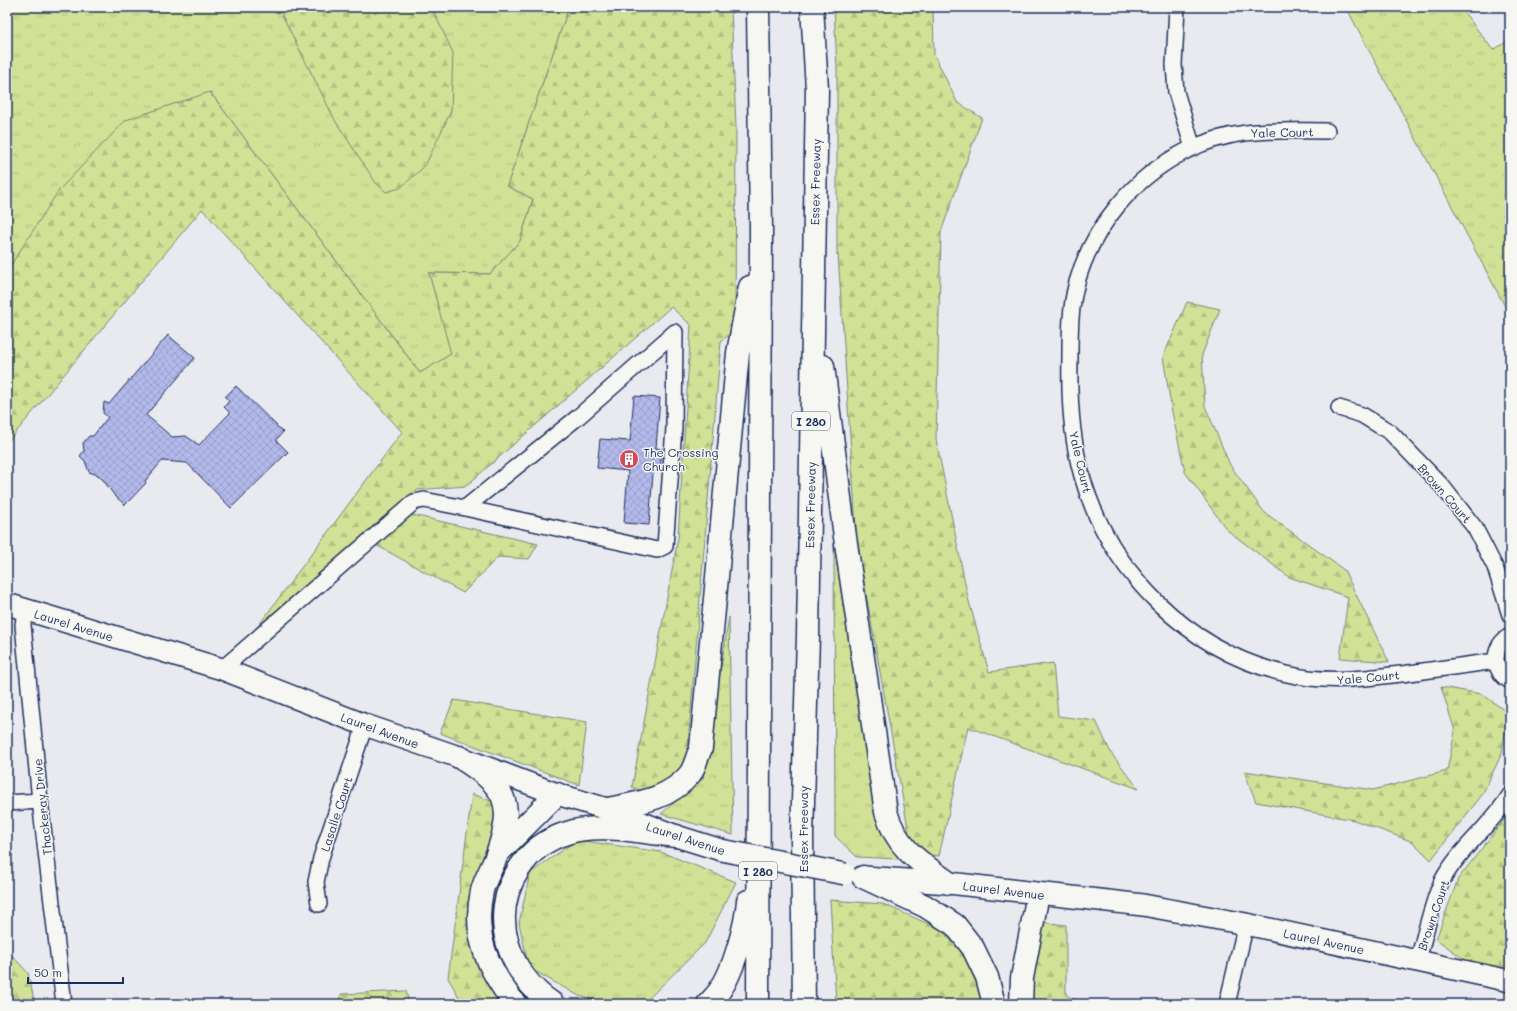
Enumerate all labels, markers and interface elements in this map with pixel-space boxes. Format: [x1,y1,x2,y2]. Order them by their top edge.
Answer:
street label: Yale Court [1250,123,1314,141]
street label: Essex Freeway [806,139,824,225]
road number: I 280 [792,412,830,430]
street label: Yale Court [1066,429,1096,495]
place label: The Crossing Church [643,444,718,474]
building icon: The Crossing Church [618,448,640,470]
street label: Brown Court [1415,460,1475,526]
street label: Essex Freeway [801,462,819,548]
street label: Laurel Avenue [32,605,116,645]
street label: Yale Court [1336,666,1400,688]
street label: Laurel Avenue [339,708,421,752]
street label: Thackeray Drive [29,758,55,856]
street label: Lasalle Court [316,774,356,854]
street label: Essex Freeway [795,786,811,872]
street label: Laurel Avenue [644,818,728,858]
road number: I 280 [739,862,777,880]
street label: Laurel Avenue [962,877,1046,903]
street label: Brown Court [1413,877,1453,953]
street label: Laurel Avenue [1282,925,1366,957]
scale bar [28,959,123,985]
text: 50 m [34,964,62,980]

